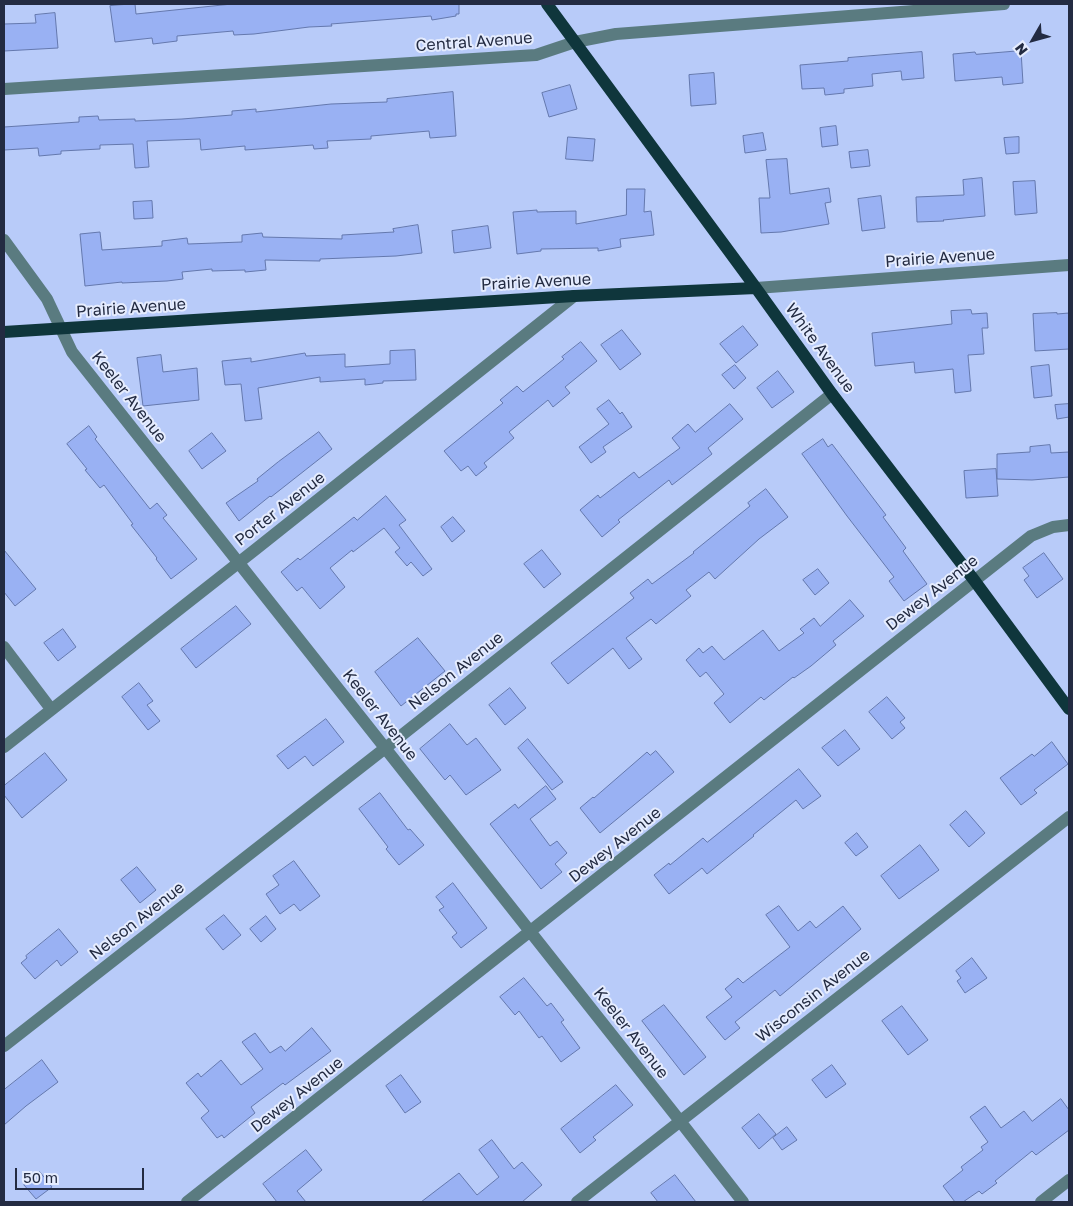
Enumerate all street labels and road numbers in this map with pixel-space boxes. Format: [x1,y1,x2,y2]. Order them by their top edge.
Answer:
street label: Central Avenue [415,28,533,56]
street label: Prairie Avenue [884,245,996,271]
street label: Prairie Avenue [480,270,592,294]
street label: Prairie Avenue [75,295,187,321]
street label: White Avenue [781,300,859,396]
street label: Keeler Avenue [87,348,171,446]
street label: Porter Avenue [231,468,329,550]
street label: Dewey Avenue [882,551,982,635]
street label: Nelson Avenue [405,628,507,714]
street label: Keeler Avenue [338,666,422,764]
street label: Dewey Avenue [565,803,665,887]
street label: Nelson Avenue [86,878,188,964]
street label: Wisconsin Avenue [752,946,874,1046]
street label: Keeler Avenue [589,984,673,1082]
street label: Dewey Avenue [247,1053,347,1137]

